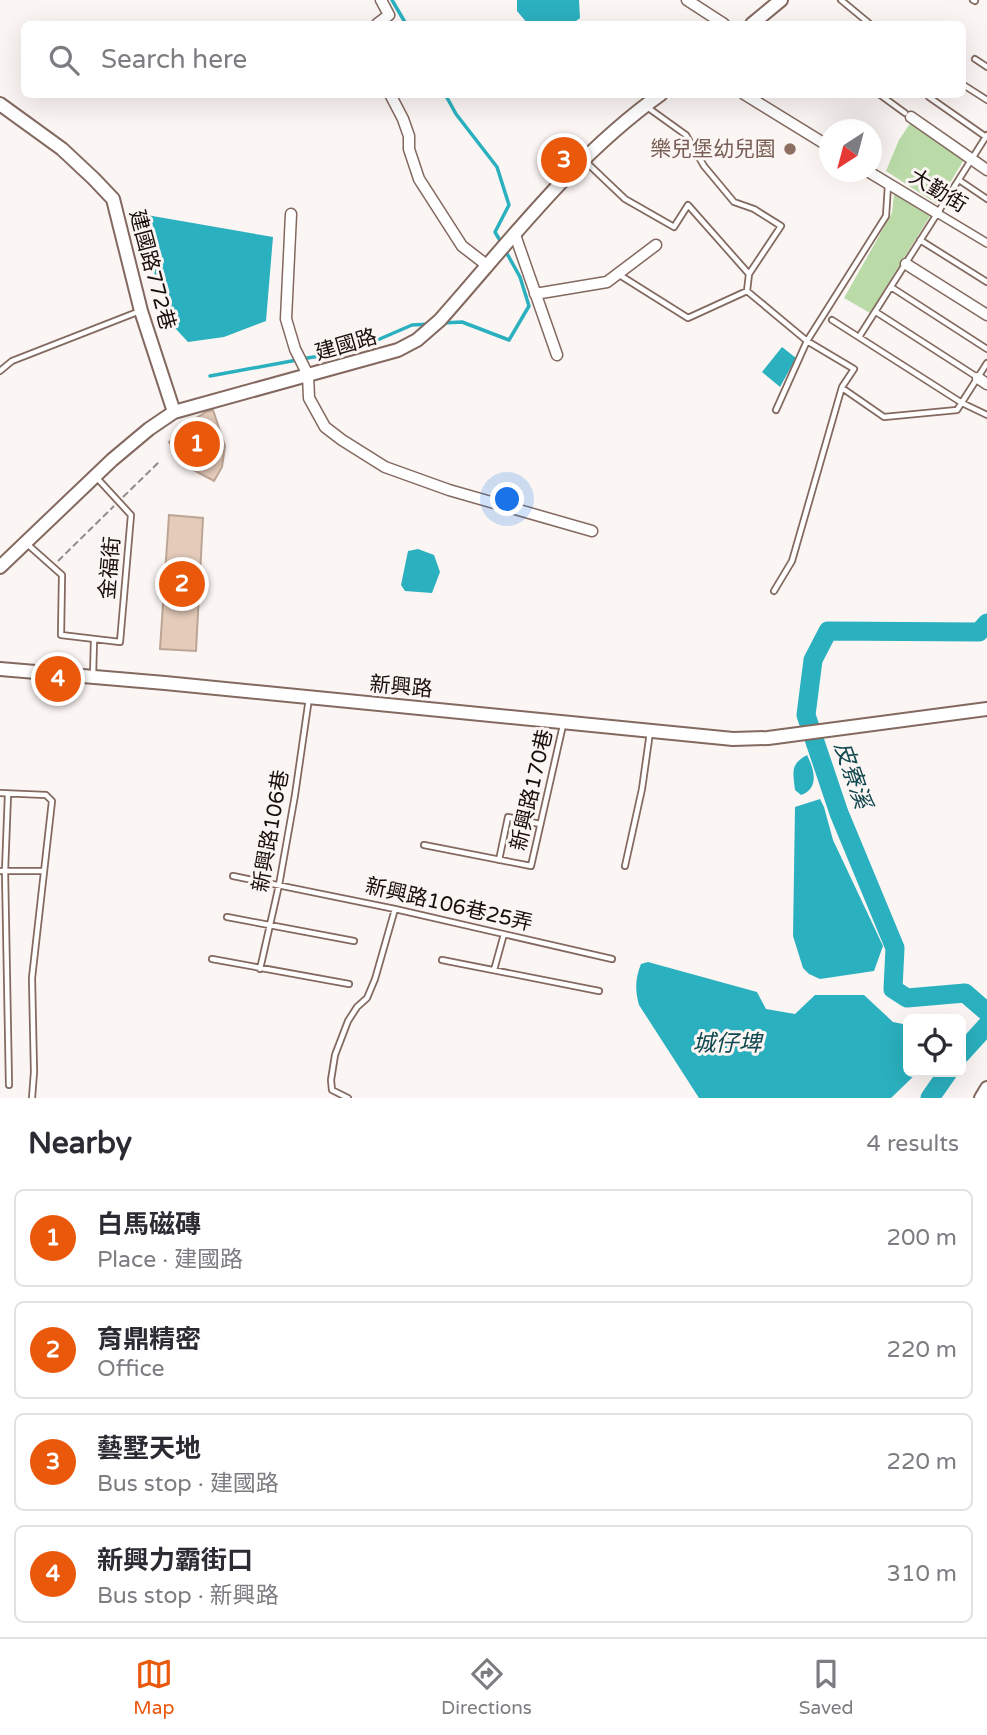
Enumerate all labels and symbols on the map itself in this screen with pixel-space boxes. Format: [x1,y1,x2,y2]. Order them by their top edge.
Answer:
north arrow [819,119,882,182]
pin: 3 [541,134,587,186]
place label: 樂兒堡幼兒園 [650,137,776,162]
marker: 樂兒堡幼兒園 [782,141,798,157]
street label: 大勤街 [905,164,971,218]
street label: 建國路772巷 [124,207,180,333]
street label: 建國路 [312,324,380,366]
pin: 1 [174,418,220,470]
your location [490,482,524,516]
street label: 金福街 [95,536,125,600]
pin: 2 [159,558,205,610]
pin: 4 [35,653,81,705]
street label: 新興路 [369,672,433,702]
street label: 新興路170巷 [506,727,558,853]
water label: 皮寮溪 [828,738,877,815]
street label: 新興路106巷 [248,768,294,894]
street label: 新興路106巷25弄 [363,874,535,936]
water label: 城仔埤 [693,1030,765,1058]

